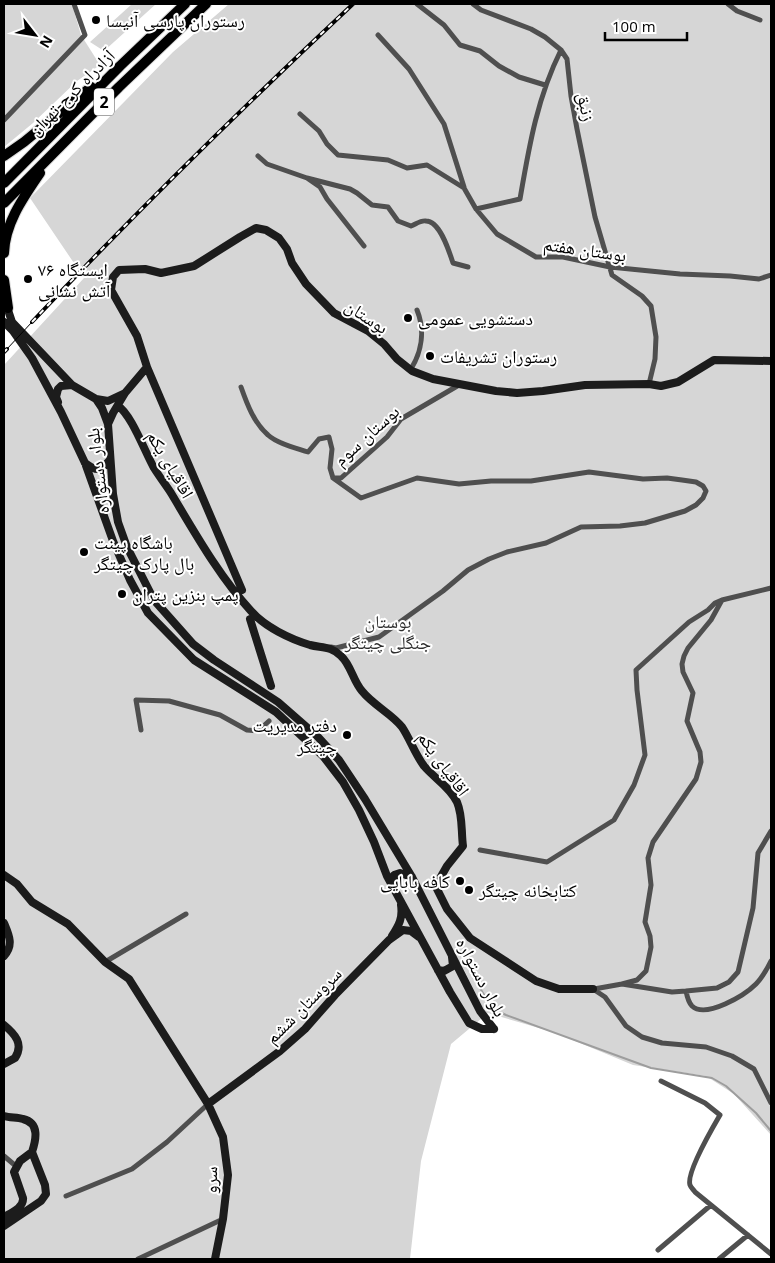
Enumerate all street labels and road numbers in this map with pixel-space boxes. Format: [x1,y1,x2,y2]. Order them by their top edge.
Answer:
street label: آزادراه کرج-تهران [22,43,121,141]
road number: 2 [94,88,114,115]
street label: زنبق [573,91,601,123]
street label: بوستان هفتم [542,231,628,268]
street label: بوستان [341,293,393,339]
street label: بوستان سوم [328,399,405,472]
street label: اقاقیای یکم [141,426,200,503]
street label: بلوار دستواره [80,427,114,515]
street label: اقاقیای یکم [412,726,476,801]
street label: بلوار دستواره [451,933,513,1021]
street label: سروستان ششم [260,962,347,1049]
street label: سرو [198,1166,222,1194]

